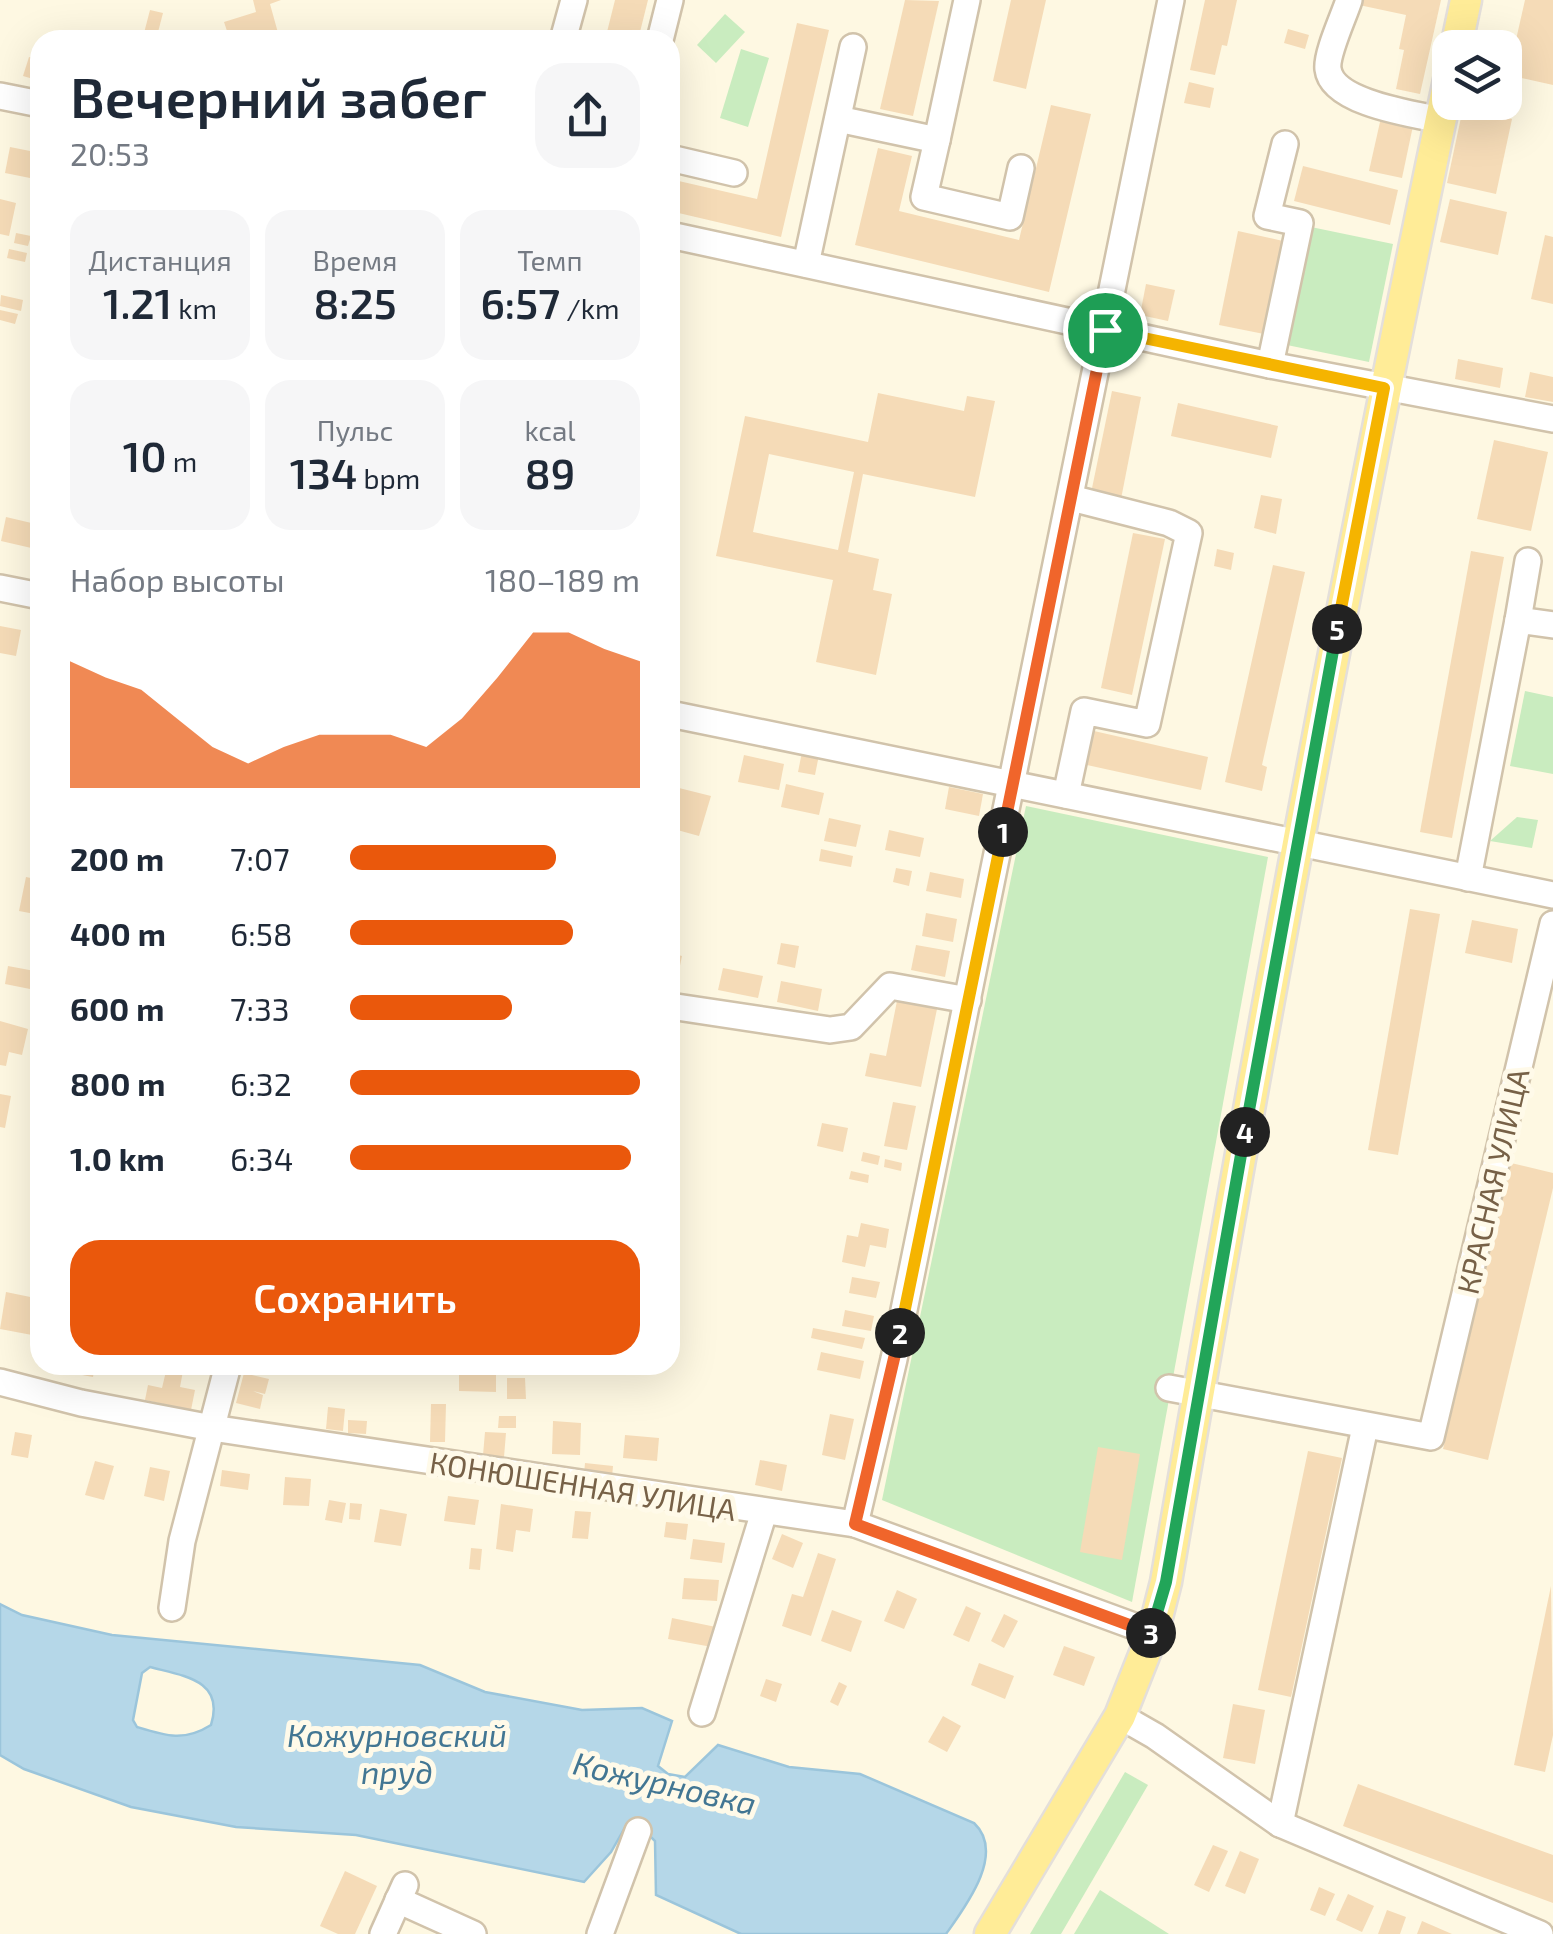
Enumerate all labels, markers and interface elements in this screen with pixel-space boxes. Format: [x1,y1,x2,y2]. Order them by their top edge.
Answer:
map controls [1432,30,1522,120]
button: layers [1432,30,1522,120]
text: Вечерний забег [70,63,487,129]
button: share [535,63,640,168]
text: 20:53 [70,134,150,172]
text: Дистанция [88,243,232,277]
text: Время [313,243,397,277]
text: Темп [517,243,583,277]
text: 1.21 [103,277,172,327]
text: 8:25 [313,277,397,327]
text: 6:57 [480,277,560,327]
pin [1063,288,1148,373]
text: km [172,291,217,325]
text: /km [560,291,620,325]
icon: arrive [1078,303,1133,358]
text: Пульс [317,413,393,447]
text: kcal [524,413,576,447]
text: 10 [123,430,166,480]
text: m [166,444,197,478]
text: 134 [290,447,357,497]
text: 89 [525,447,575,497]
text: bpm [357,461,420,495]
text: Набор высоты [70,560,285,598]
text: 180–189 m [485,560,640,598]
pin: 5 [1312,604,1362,654]
text: 5 [1329,612,1345,646]
pin: 1 [978,807,1028,857]
text: 1 [997,815,1009,849]
text: 200 m [70,839,164,877]
text: 7:07 [230,839,290,877]
text: 400 m [70,914,166,952]
text: 6:58 [230,914,292,952]
text: 600 m [70,989,164,1027]
text: 7:33 [230,989,290,1027]
text: 800 m [70,1064,165,1102]
text: 6:32 [230,1064,292,1102]
street label: КРАСНАЯ УЛИЦА [1449,1064,1536,1297]
pin: 4 [1220,1107,1270,1157]
text: 4 [1236,1115,1254,1149]
text: 1.0 km [70,1139,165,1177]
text: 6:34 [230,1139,293,1177]
button: Сохранить [70,1240,640,1355]
pin: 2 [875,1308,925,1358]
text: 2 [892,1316,908,1350]
street label: КОНЮШЕННАЯ УЛИЦА [427,1443,739,1527]
pin: 3 [1126,1608,1176,1658]
text: 3 [1143,1616,1159,1650]
water label: Кожурновский пруд [287,1715,507,1790]
water label: Кожурновка [570,1743,760,1821]

